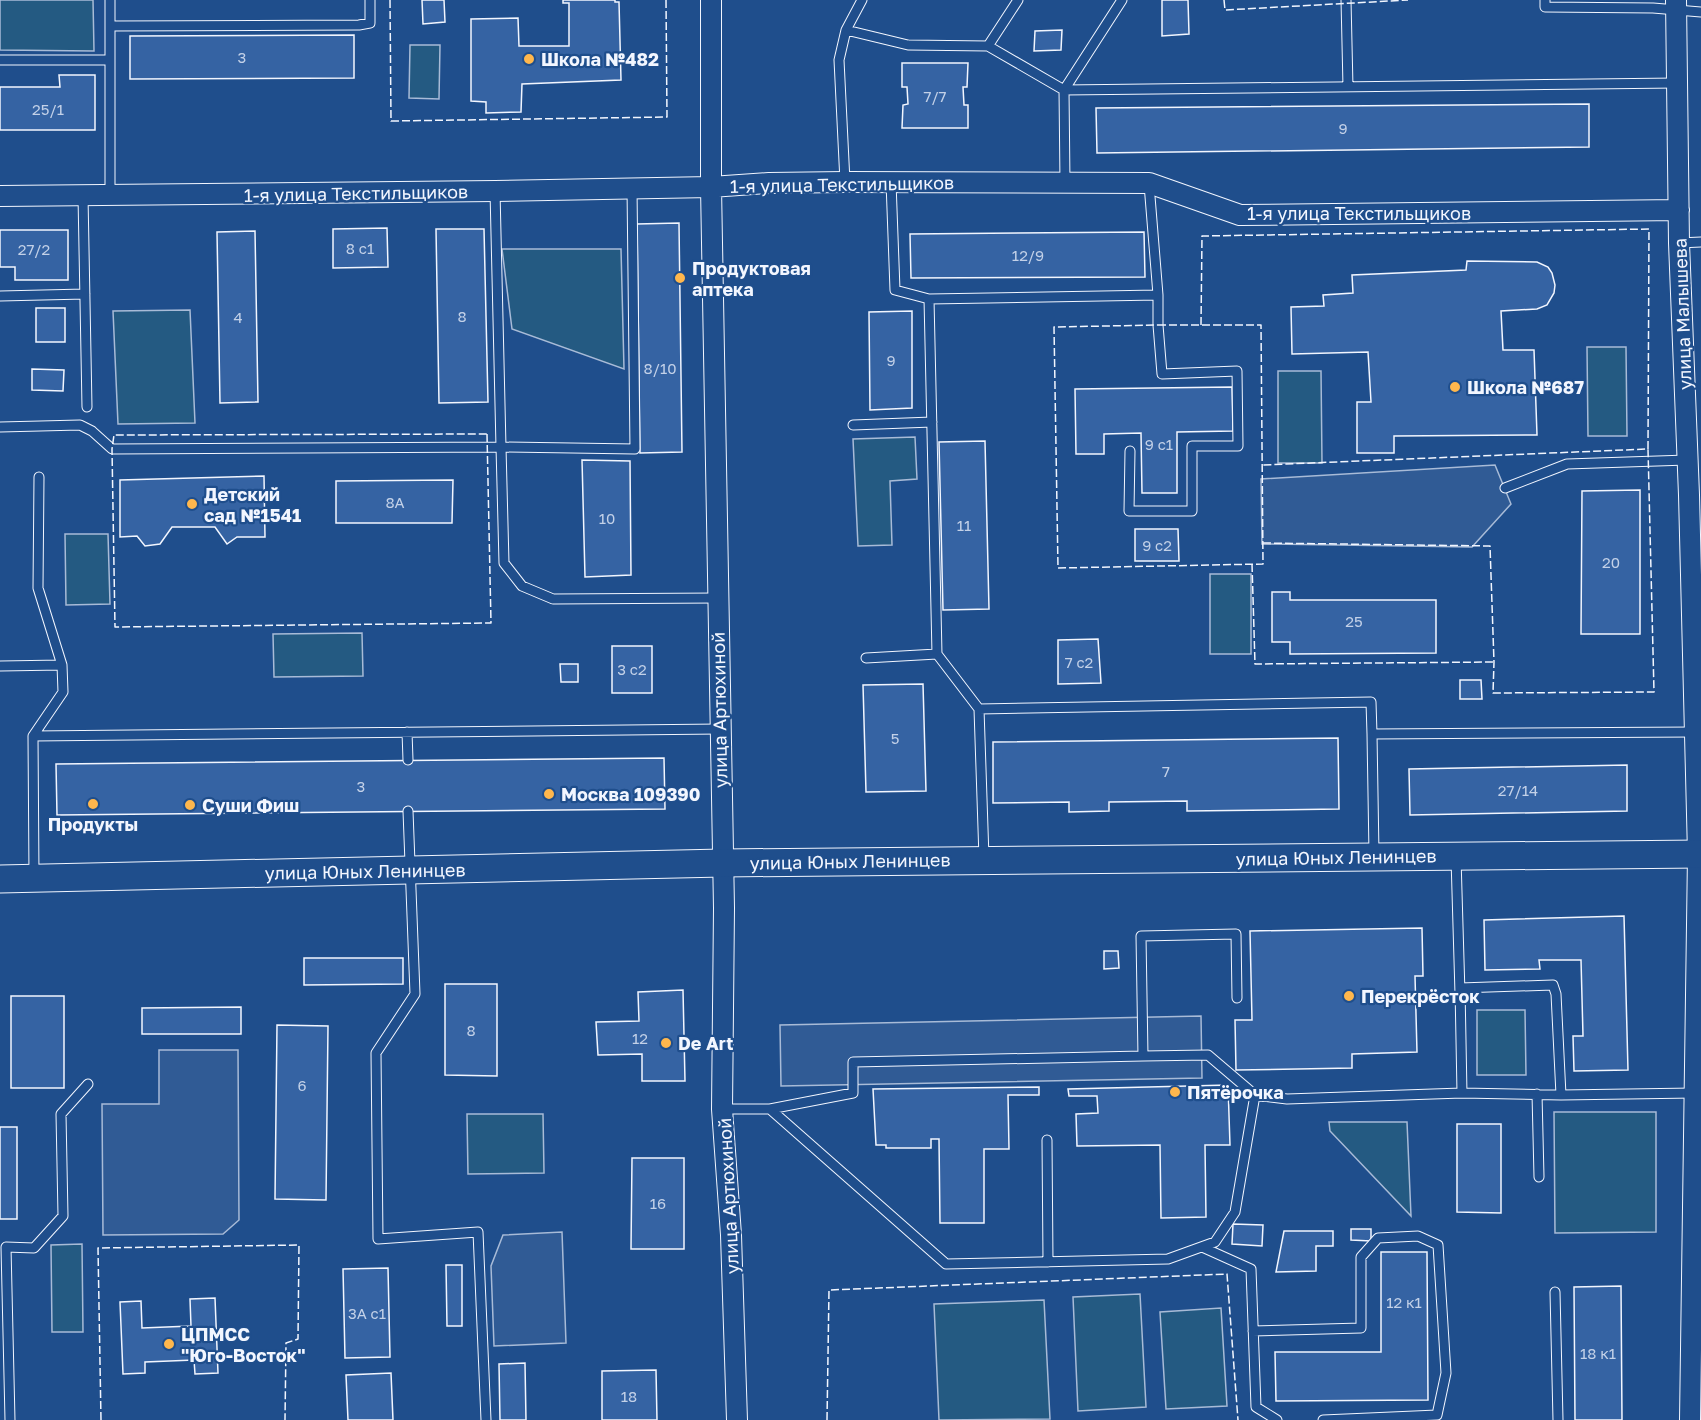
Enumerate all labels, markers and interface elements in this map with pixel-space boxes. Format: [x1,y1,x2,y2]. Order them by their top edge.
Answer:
house number: 3 [238,48,246,66]
place label: Школа №482 [541,48,659,70]
marker: Школа №482 [522,52,536,66]
house number: 7/7 [923,87,947,105]
house number: 25/1 [32,100,64,118]
house number: 9 [1338,119,1348,137]
street label: 1-я улица Текстильщиков [730,171,954,197]
street label: 1-я улица Текстильщиков [244,180,468,206]
street label: 1-я улица Текстильщиков [1247,202,1471,224]
street label: улица Малышева [1668,238,1696,390]
house number: 8 с1 [346,239,374,257]
house number: 27/2 [18,240,50,258]
house number: 12/9 [1012,246,1044,264]
place label: Продуктовая аптека [692,257,811,300]
marker: Продуктовая аптека [673,271,687,285]
house number: 8 [457,307,467,325]
house number: 4 [233,308,243,326]
house number: 9 [886,351,896,369]
house number: 8/10 [644,359,676,377]
place label: Школа №687 [1467,376,1584,398]
marker: Школа №687 [1448,380,1462,394]
house number: 9 с1 [1145,435,1173,453]
place label: Детский сад №1541 [204,483,301,526]
house number: 8А [385,493,405,511]
marker: Детский сад №1541 [185,497,199,511]
house number: 10 [599,509,615,527]
house number: 11 [957,516,971,534]
house number: 9 с2 [1142,536,1172,554]
house number: 20 [1602,553,1620,571]
house number: 25 [1345,612,1363,630]
street label: улица Артюхиной [707,632,731,788]
house number: 7 с2 [1065,653,1093,671]
house number: 3 с2 [617,660,647,678]
house number: 5 [891,729,899,747]
house number: 7 [1162,762,1170,780]
house number: 3 [357,777,365,795]
house number: 27/14 [1498,781,1538,799]
place label: Москва 109390 [561,783,701,805]
marker: Москва 109390 [542,787,556,801]
place label: Суши Фиш [202,794,299,816]
marker: Продукты [86,797,100,811]
marker: Суши Фиш [183,798,197,812]
place label: Продукты [48,813,138,835]
street label: улица Юных Ленинцев [1235,844,1437,870]
street label: улица Юных Ленинцев [749,848,951,874]
street label: улица Юных Ленинцев [264,858,466,884]
place label: Перекрёсток [1361,985,1480,1007]
marker: Перекрёсток [1342,989,1356,1003]
house number: 8 [466,1021,476,1039]
house number: 12 [632,1029,648,1047]
place label: De Art [678,1032,733,1054]
marker: De Art [659,1036,673,1050]
house number: 6 [297,1076,307,1094]
place label: Пятёрочка [1187,1081,1284,1103]
marker: Пятёрочка [1168,1085,1182,1099]
street label: улица Артюхиной [713,1117,743,1275]
house number: 16 [650,1194,666,1212]
house number: 12 к1 [1386,1293,1422,1311]
house number: 3А с1 [348,1304,386,1322]
place label: ЦПМСС "Юго-Восток" [181,1323,306,1366]
marker: ЦПМСС "Юго-Восток" [162,1337,176,1351]
house number: 18 к1 [1580,1344,1616,1362]
house number: 18 [621,1387,637,1405]

